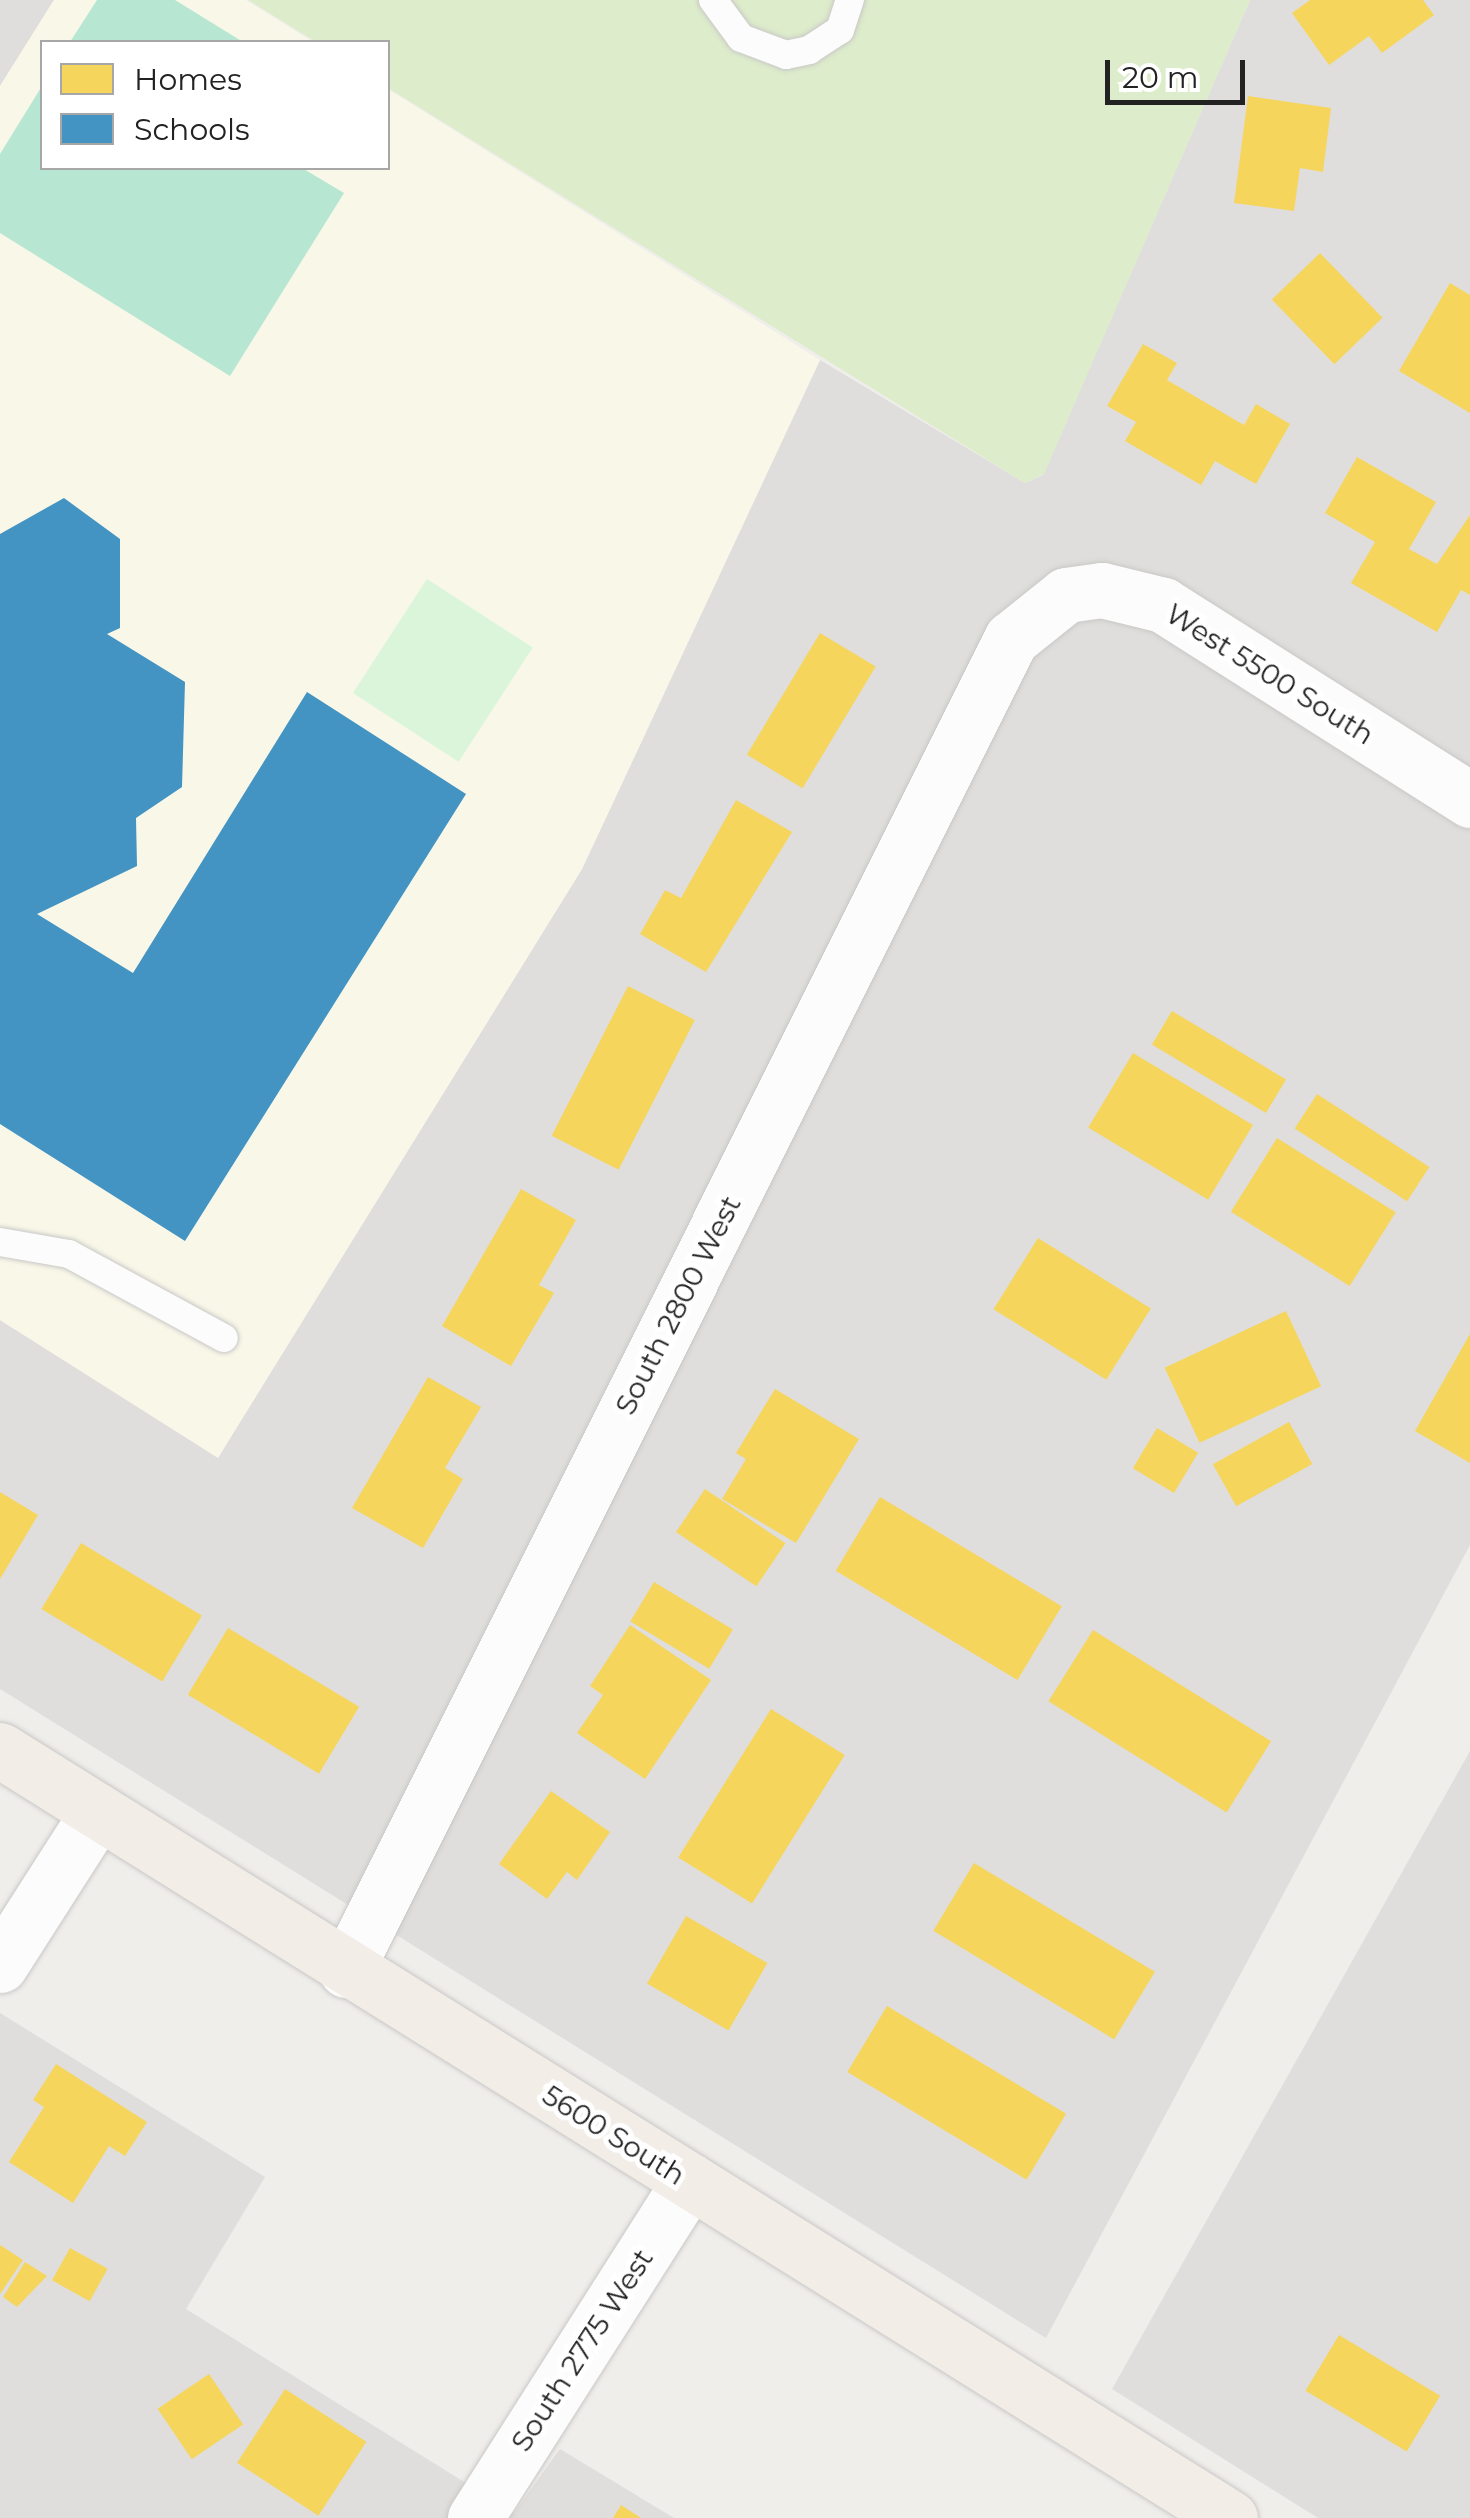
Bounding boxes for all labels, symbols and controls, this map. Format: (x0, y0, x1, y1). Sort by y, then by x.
legend (40, 40, 390, 170)
scale bar (1110, 40, 1250, 102)
text: 20 m (1122, 59, 1199, 96)
text: Homes (134, 61, 242, 98)
text: Schools (134, 111, 250, 148)
street label: West 5500 South (1160, 597, 1380, 751)
street label: South 2800 West (608, 1190, 748, 1420)
street label: 5600 South (537, 2078, 691, 2192)
street label: South 2775 West (504, 2243, 660, 2457)

